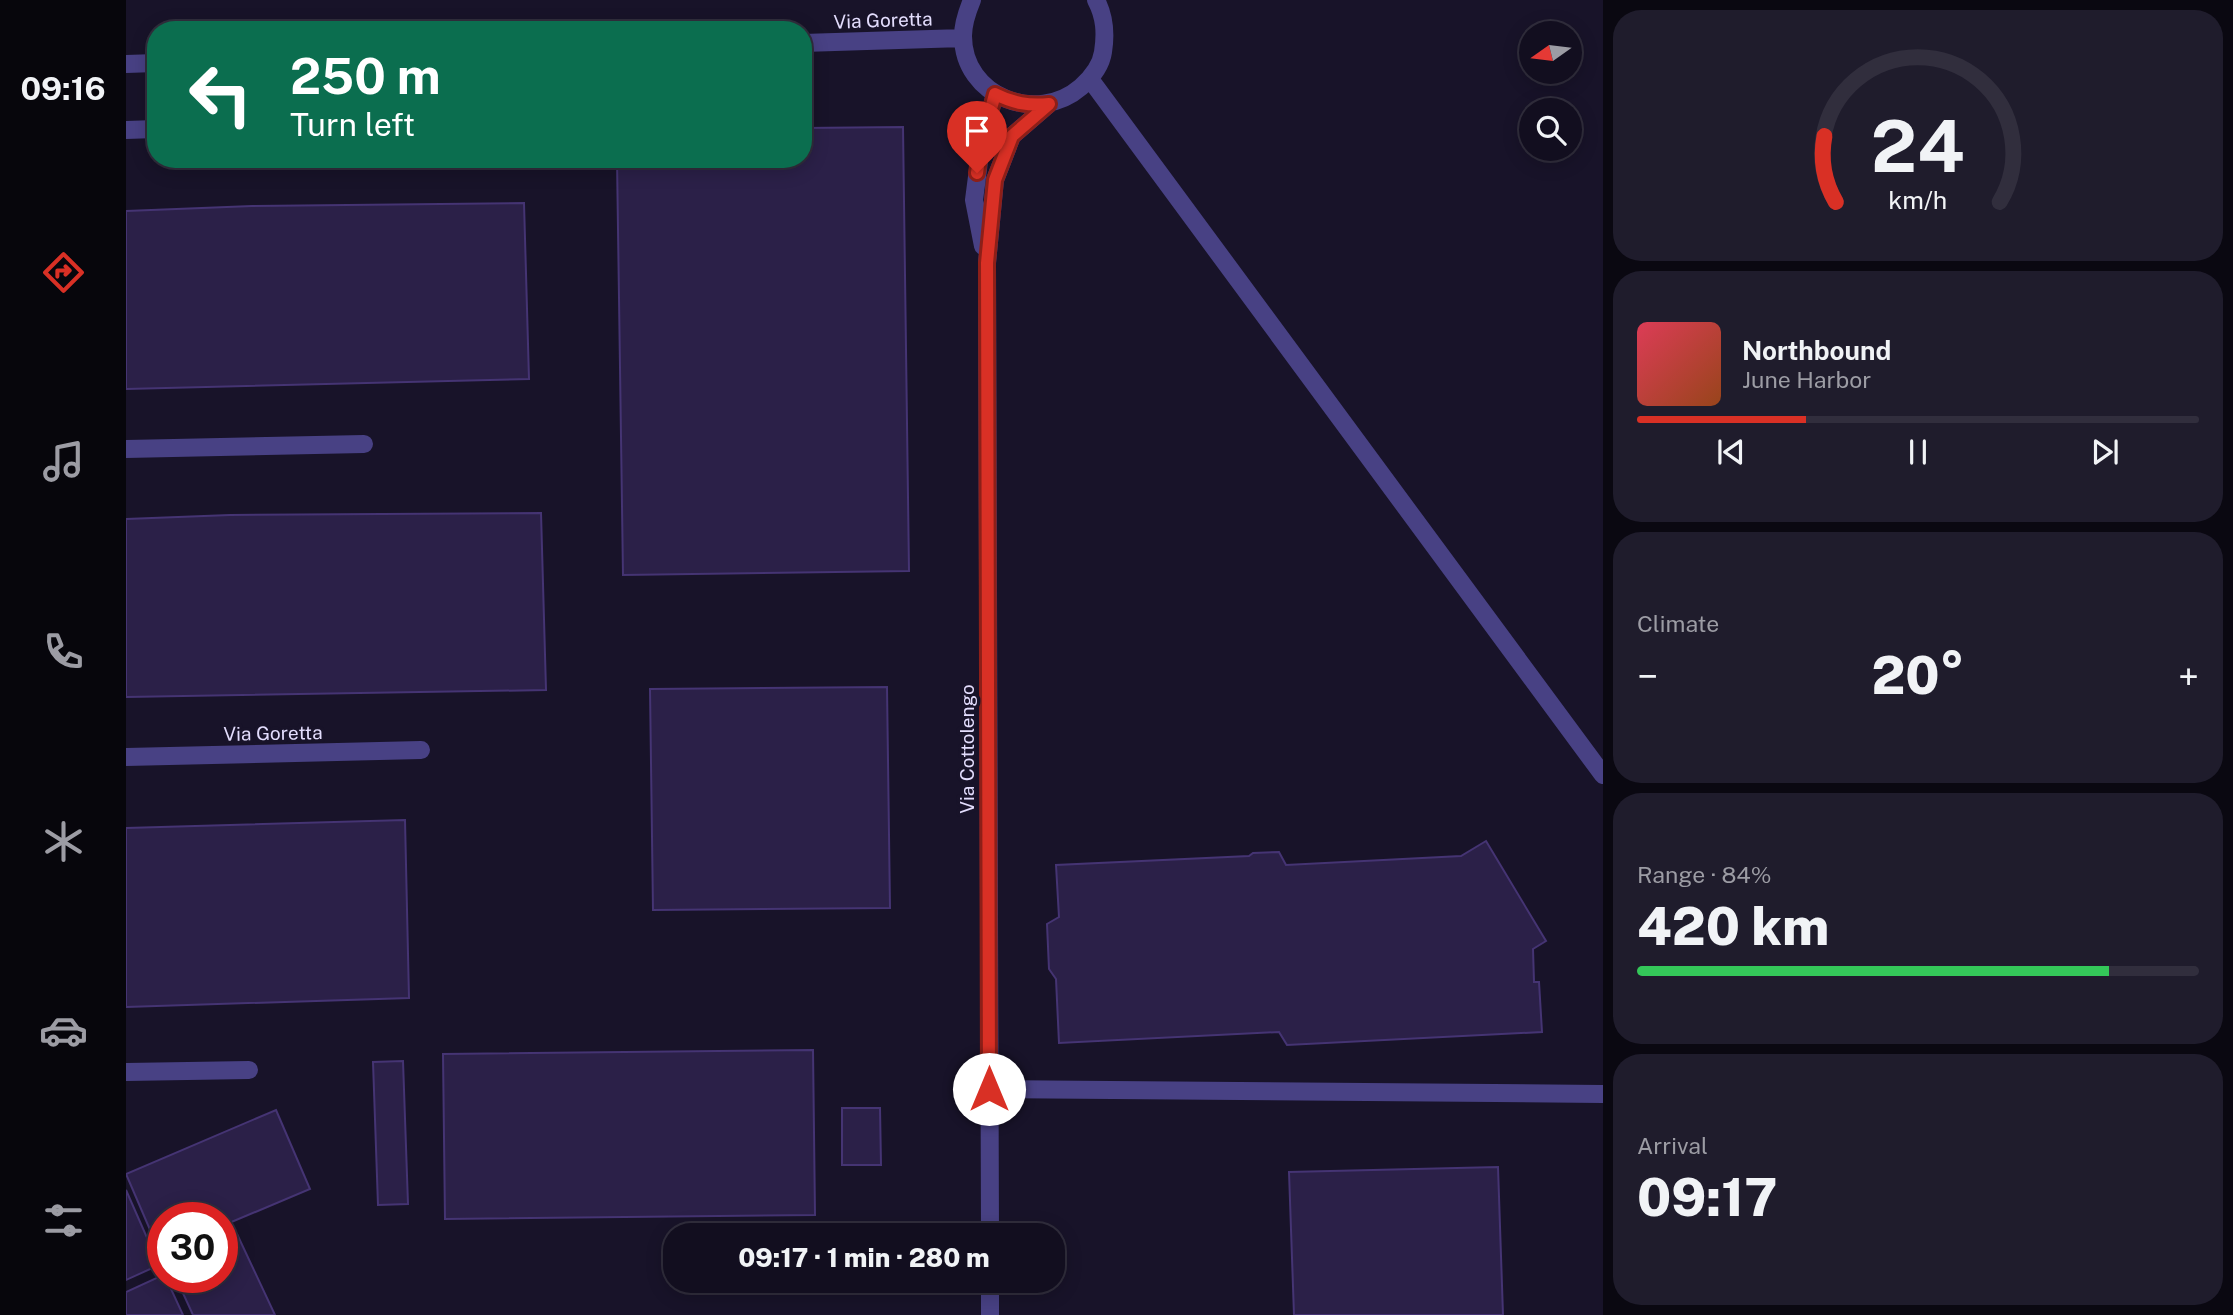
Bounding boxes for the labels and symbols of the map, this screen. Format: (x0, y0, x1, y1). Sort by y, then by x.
street label: Via Goretta (833, 7, 933, 33)
north arrow (1519, 21, 1582, 84)
pin (947, 101, 1007, 173)
street label: Via Cottolengo (956, 684, 978, 814)
street label: Via Goretta (223, 721, 323, 745)
position arrow (952, 1052, 1026, 1126)
speed limit sign: 30 (147, 1202, 238, 1293)

